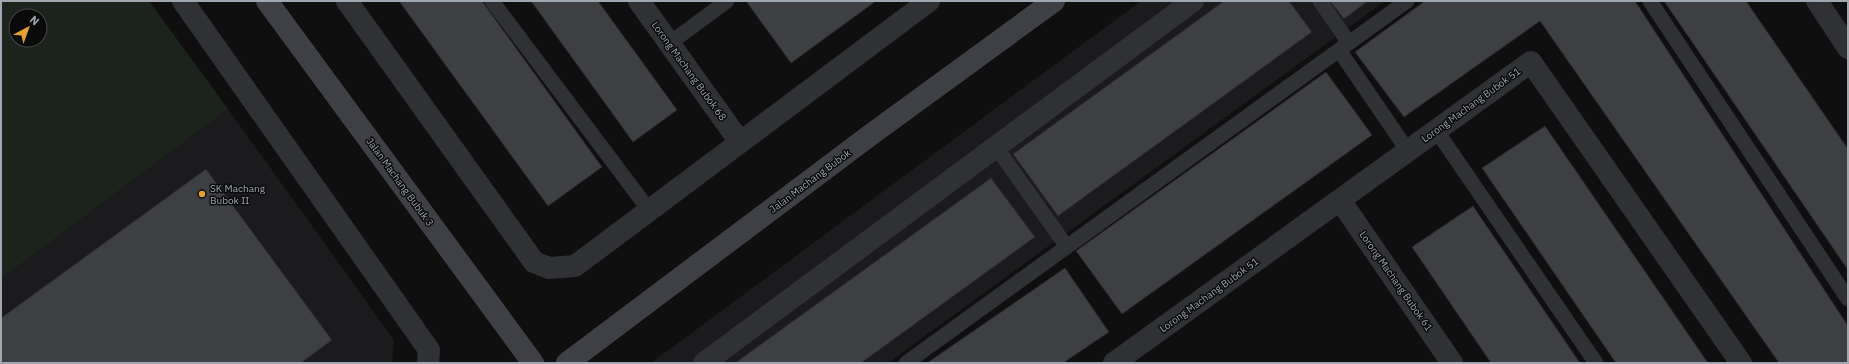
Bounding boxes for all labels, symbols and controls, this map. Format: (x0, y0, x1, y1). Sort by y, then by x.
north arrow (8, 8, 48, 48)
text: N (27, 13, 42, 28)
street label: Lorong Machang Bubok 68 (649, 19, 729, 123)
street label: Lorong Machang Bubok 51 (1419, 65, 1523, 145)
street label: Jalan Machang Bubuk 3 (363, 135, 437, 229)
street label: Jalan Machang Bubok (767, 146, 854, 216)
place label: SK Machang Bubok II (210, 182, 266, 207)
marker: SK Machang Bubok II (197, 189, 207, 199)
street label: Lorong Machang Bubok 61 (1357, 228, 1435, 334)
street label: Lorong Machang Bubok 51 (1157, 255, 1261, 335)

